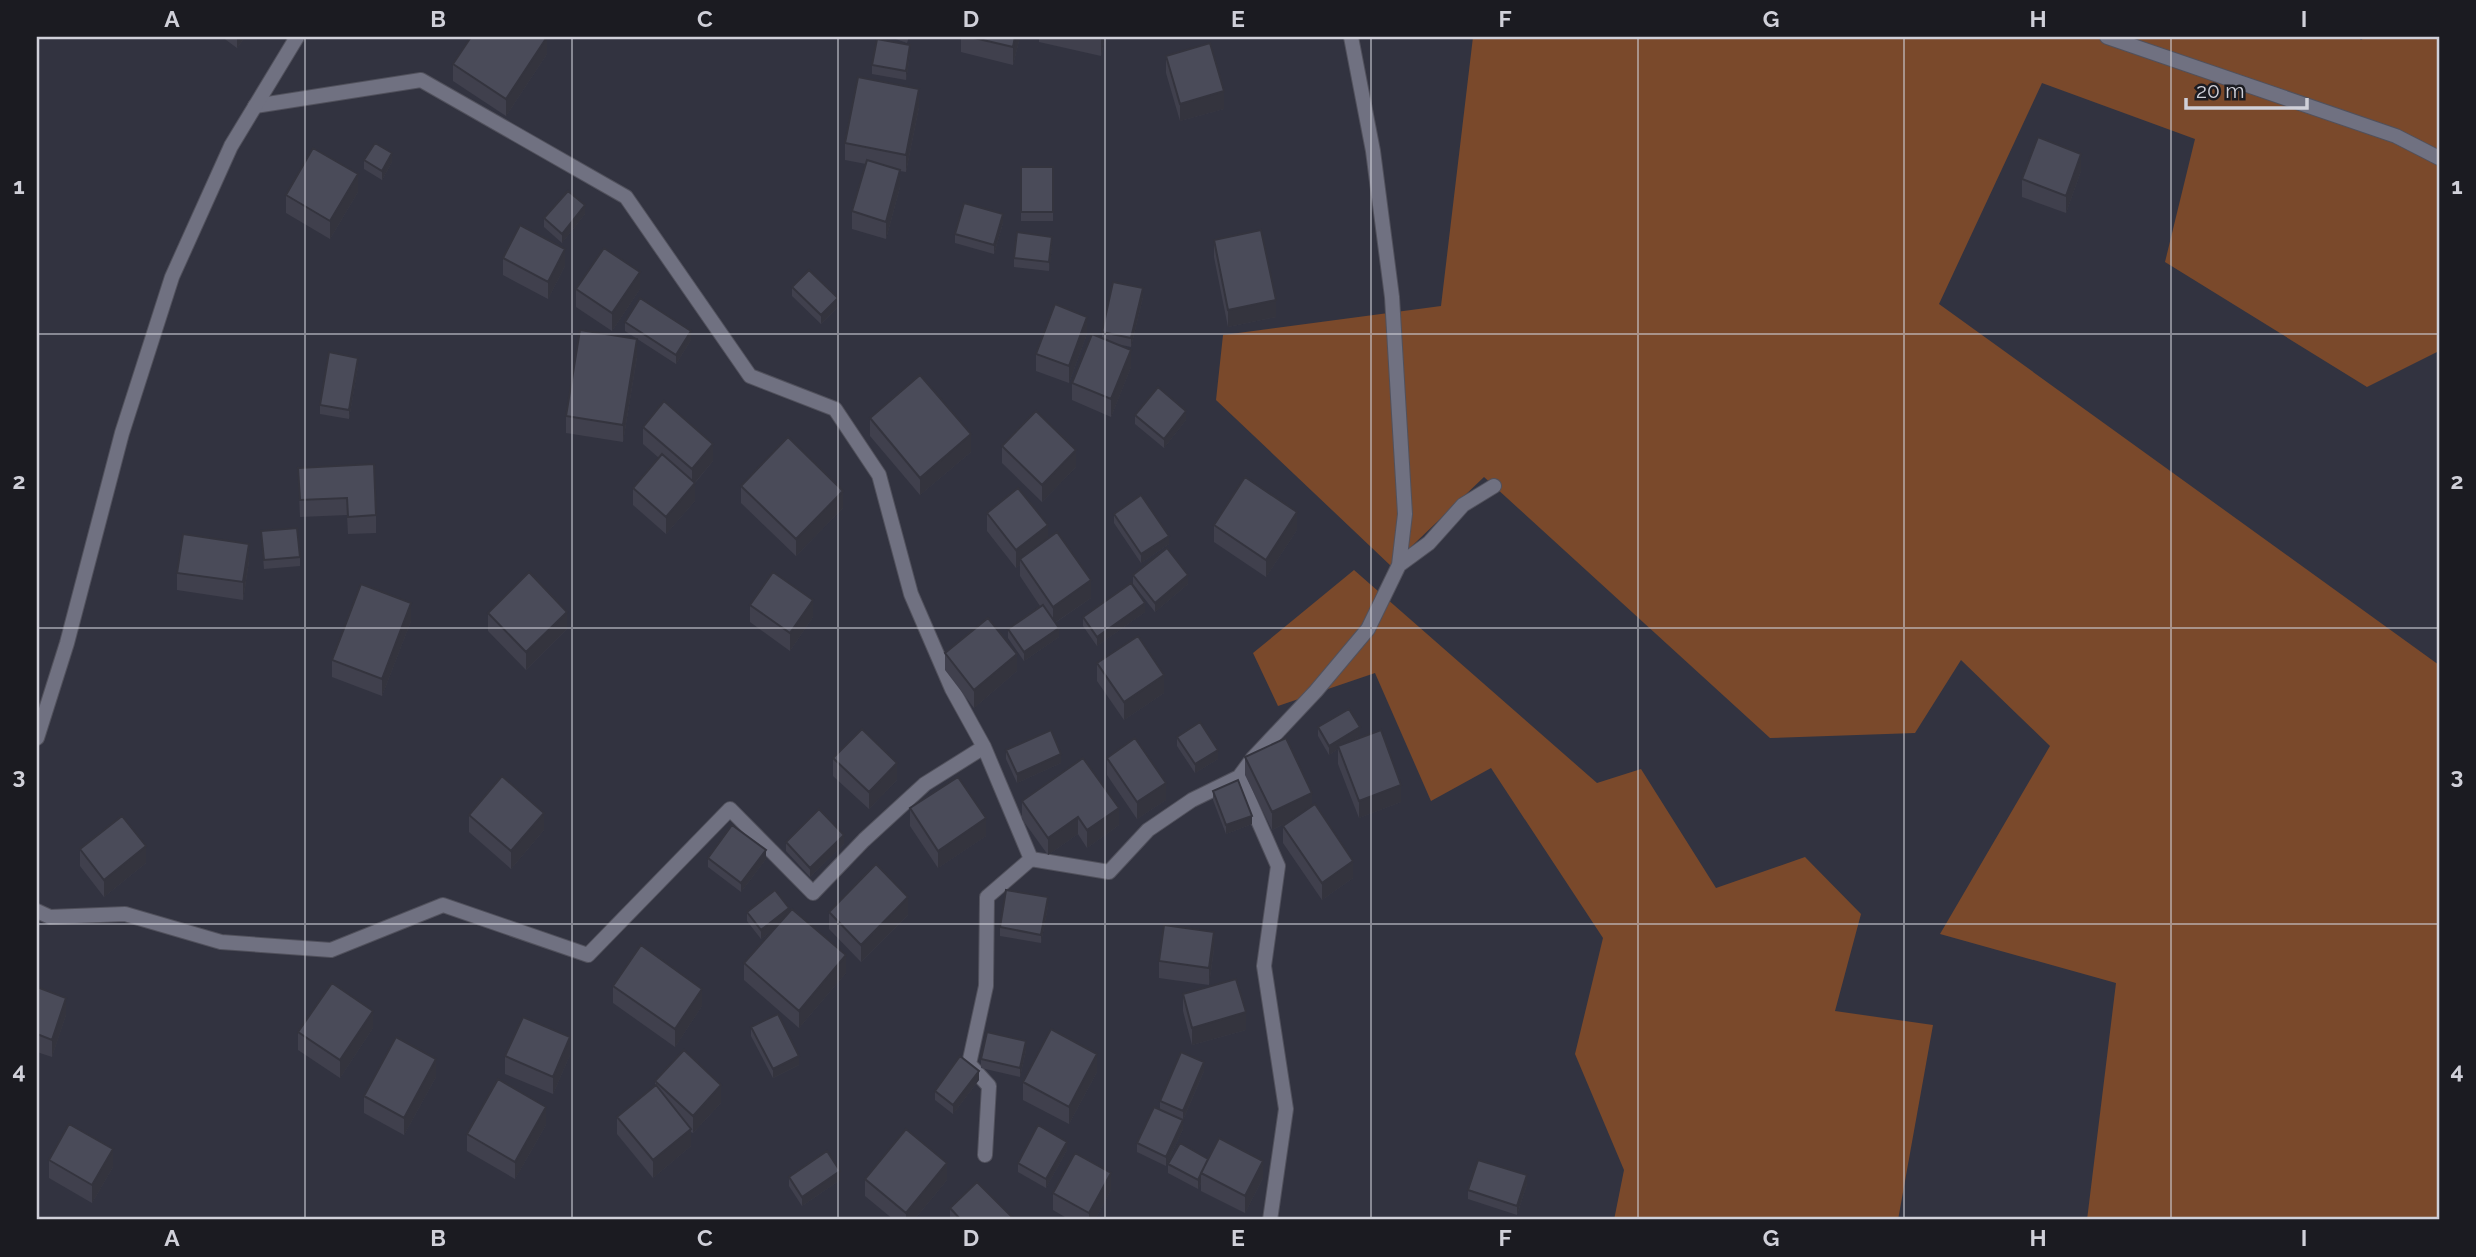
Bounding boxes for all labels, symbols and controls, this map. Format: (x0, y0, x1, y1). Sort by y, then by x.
text: A (164, 5, 180, 32)
text: B (430, 5, 446, 32)
text: C (697, 5, 713, 32)
text: D (963, 5, 979, 32)
text: E (1231, 5, 1245, 32)
text: F (1498, 5, 1512, 32)
text: G (1763, 5, 1779, 32)
text: H (2029, 5, 2047, 32)
text: I (2301, 5, 2307, 32)
scale bar (2186, 66, 2306, 110)
text: 20 m (2196, 78, 2244, 103)
text: 1 (13, 172, 25, 199)
text: 1 (2451, 172, 2463, 199)
text: 2 (13, 467, 25, 494)
text: 2 (2451, 467, 2463, 494)
text: 3 (13, 762, 25, 789)
text: 3 (2451, 762, 2463, 789)
text: 4 (12, 1057, 26, 1084)
text: 4 (2450, 1057, 2464, 1084)
text: A (164, 1224, 180, 1251)
text: B (430, 1224, 446, 1251)
text: C (697, 1224, 713, 1251)
text: D (963, 1224, 979, 1251)
text: E (1231, 1224, 1245, 1251)
text: F (1498, 1224, 1512, 1251)
text: G (1763, 1224, 1779, 1251)
text: H (2029, 1224, 2047, 1251)
text: I (2301, 1224, 2307, 1251)

